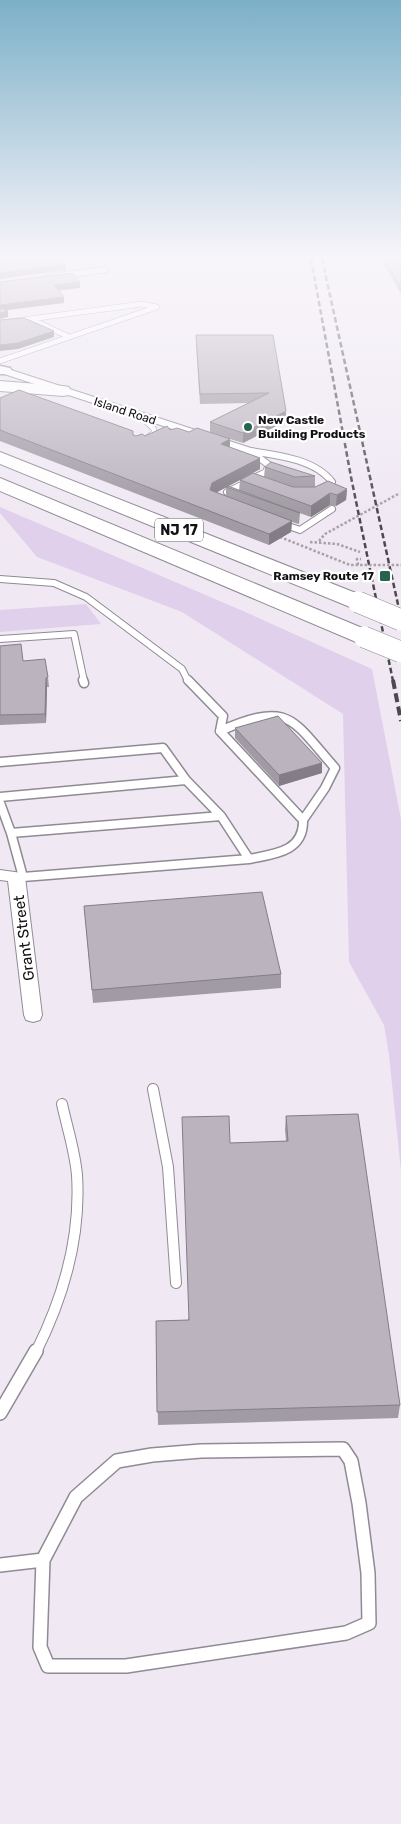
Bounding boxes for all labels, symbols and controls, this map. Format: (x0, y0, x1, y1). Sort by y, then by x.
street label: Island Road (92, 394, 158, 428)
place label: New Castle Building Products (258, 413, 366, 441)
marker: New Castle Building Products (242, 421, 254, 433)
road number: NJ 17 (155, 518, 203, 542)
place label: Ramsey Route 17 (273, 569, 374, 583)
marker: Ramsey Route 17 (378, 569, 392, 583)
street label: Grant Street (10, 894, 38, 982)

